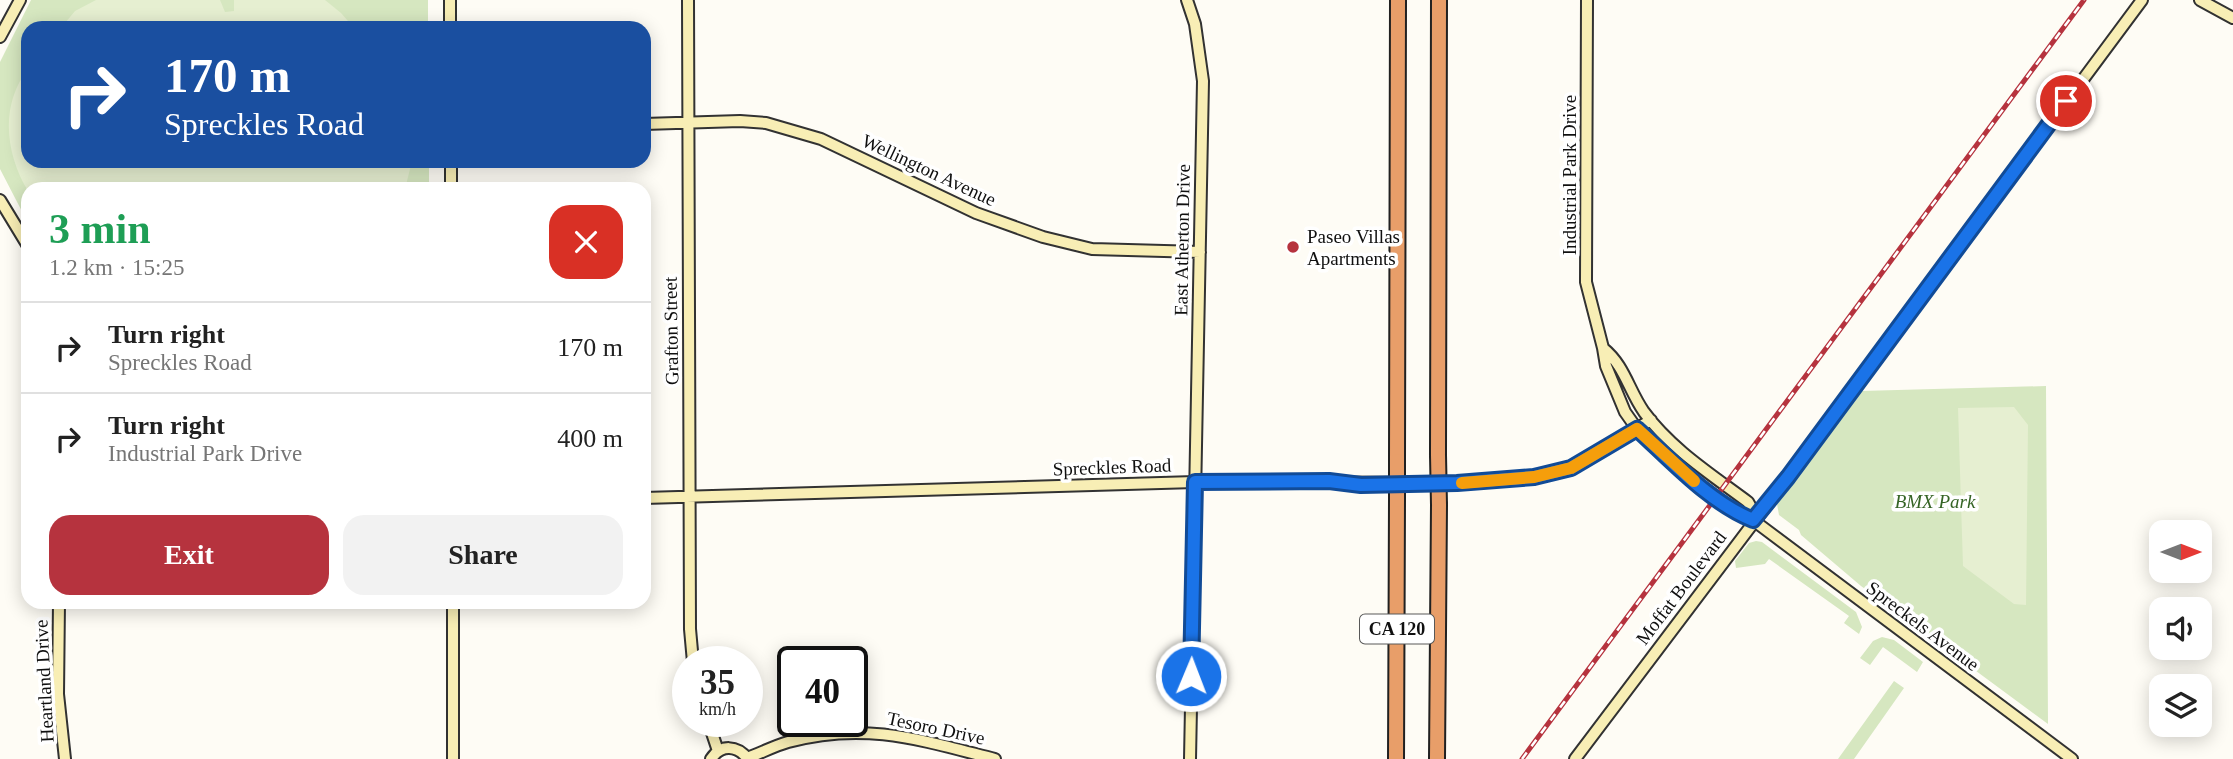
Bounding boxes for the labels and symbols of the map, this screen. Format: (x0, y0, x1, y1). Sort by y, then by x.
pin (2036, 71, 2096, 131)
street label: Industrial Park Drive (1559, 95, 1580, 255)
street label: Wellington Avenue (859, 130, 999, 210)
street label: East Atherton Drive (1170, 164, 1194, 316)
place label: Paseo Villas Apartments (1307, 226, 1400, 269)
marker: Paseo Villas Apartments (1285, 239, 1301, 255)
street label: Grafton Street (660, 276, 682, 385)
street label: Spreckles Road (1052, 454, 1172, 480)
park label: BMX Park (1895, 491, 1976, 512)
north arrow (2149, 520, 2212, 583)
street label: Moffat Boulevard (1632, 527, 1731, 649)
street label: Spreckels Avenue (1863, 577, 1983, 675)
road number: CA 120 (1360, 614, 1434, 644)
street label: Heartland Drive (30, 619, 58, 743)
position arrow (1154, 639, 1228, 713)
speed limit sign: 40 (777, 646, 868, 737)
street label: Tesoro Drive (885, 707, 987, 749)

